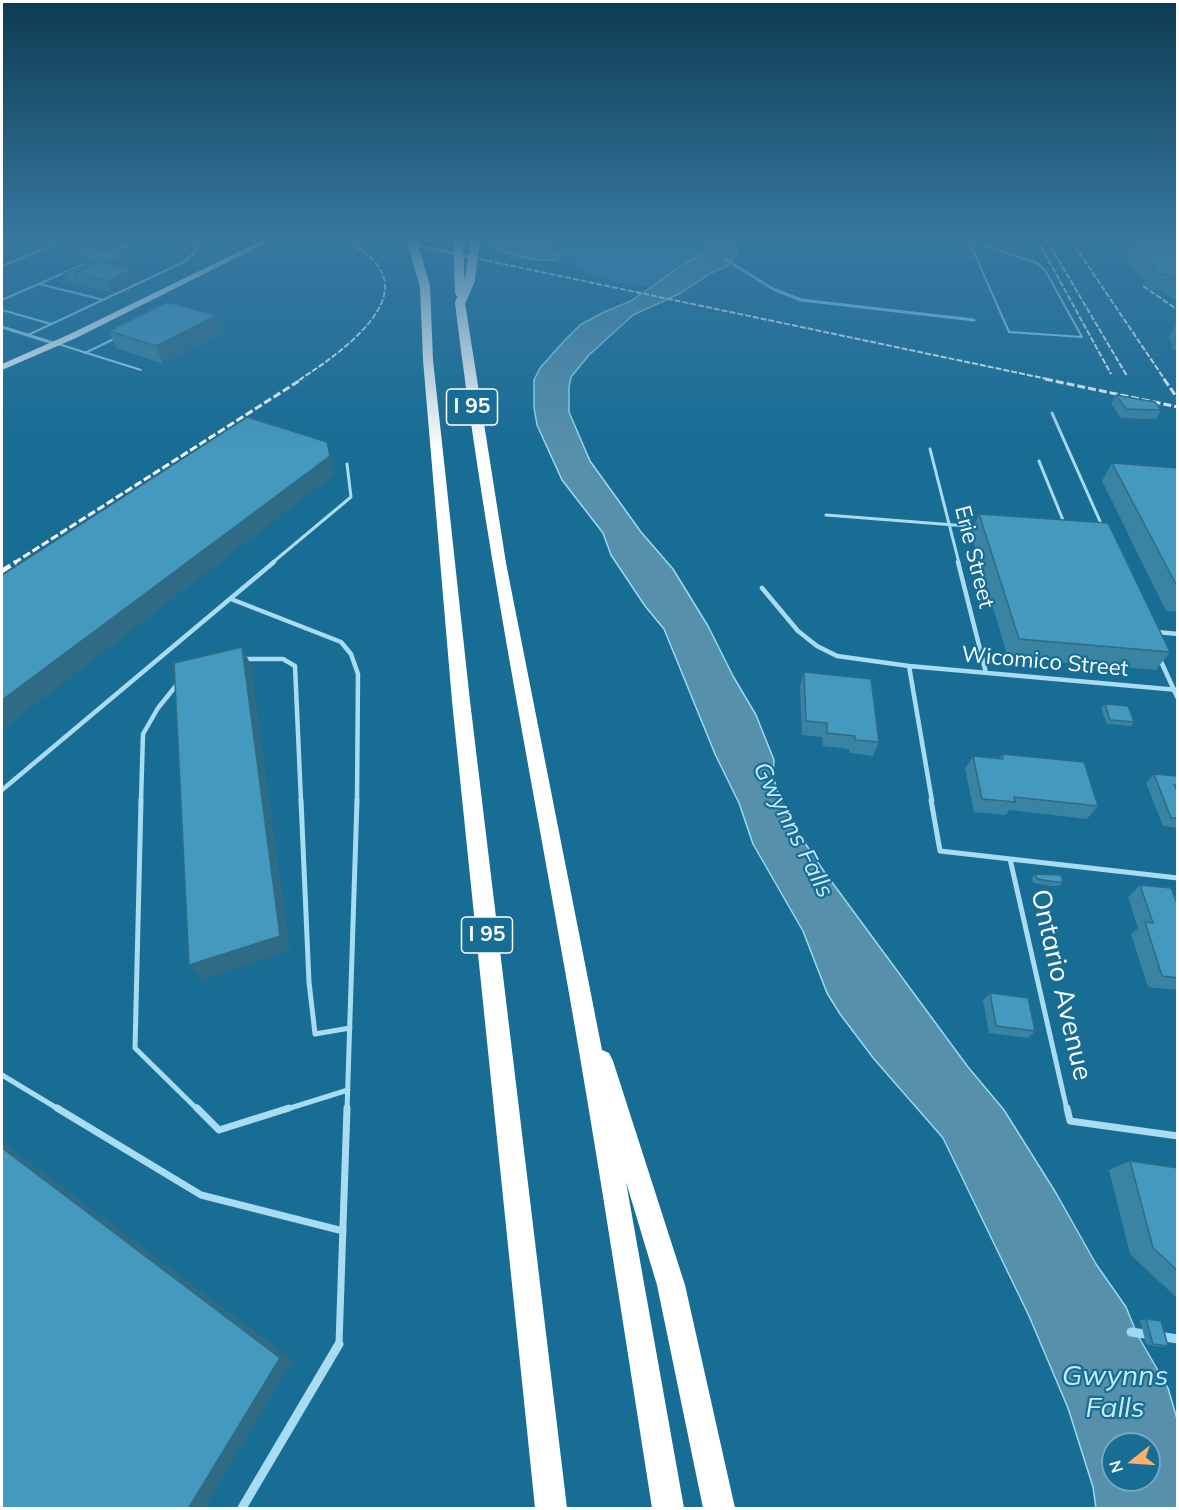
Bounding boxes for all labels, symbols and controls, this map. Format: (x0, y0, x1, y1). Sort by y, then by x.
road number: I 95 (446, 389, 498, 425)
street label: Erie Street (949, 503, 999, 611)
street label: Wicomico Street (961, 642, 1129, 682)
water label: Gwynns Falls (746, 757, 840, 903)
street label: Ontario Avenue (1023, 886, 1099, 1084)
road number: I 95 (462, 917, 512, 953)
water label: Gwynns Falls (1062, 1360, 1168, 1426)
north arrow (1101, 1432, 1161, 1492)
text: N (1104, 1458, 1127, 1475)

